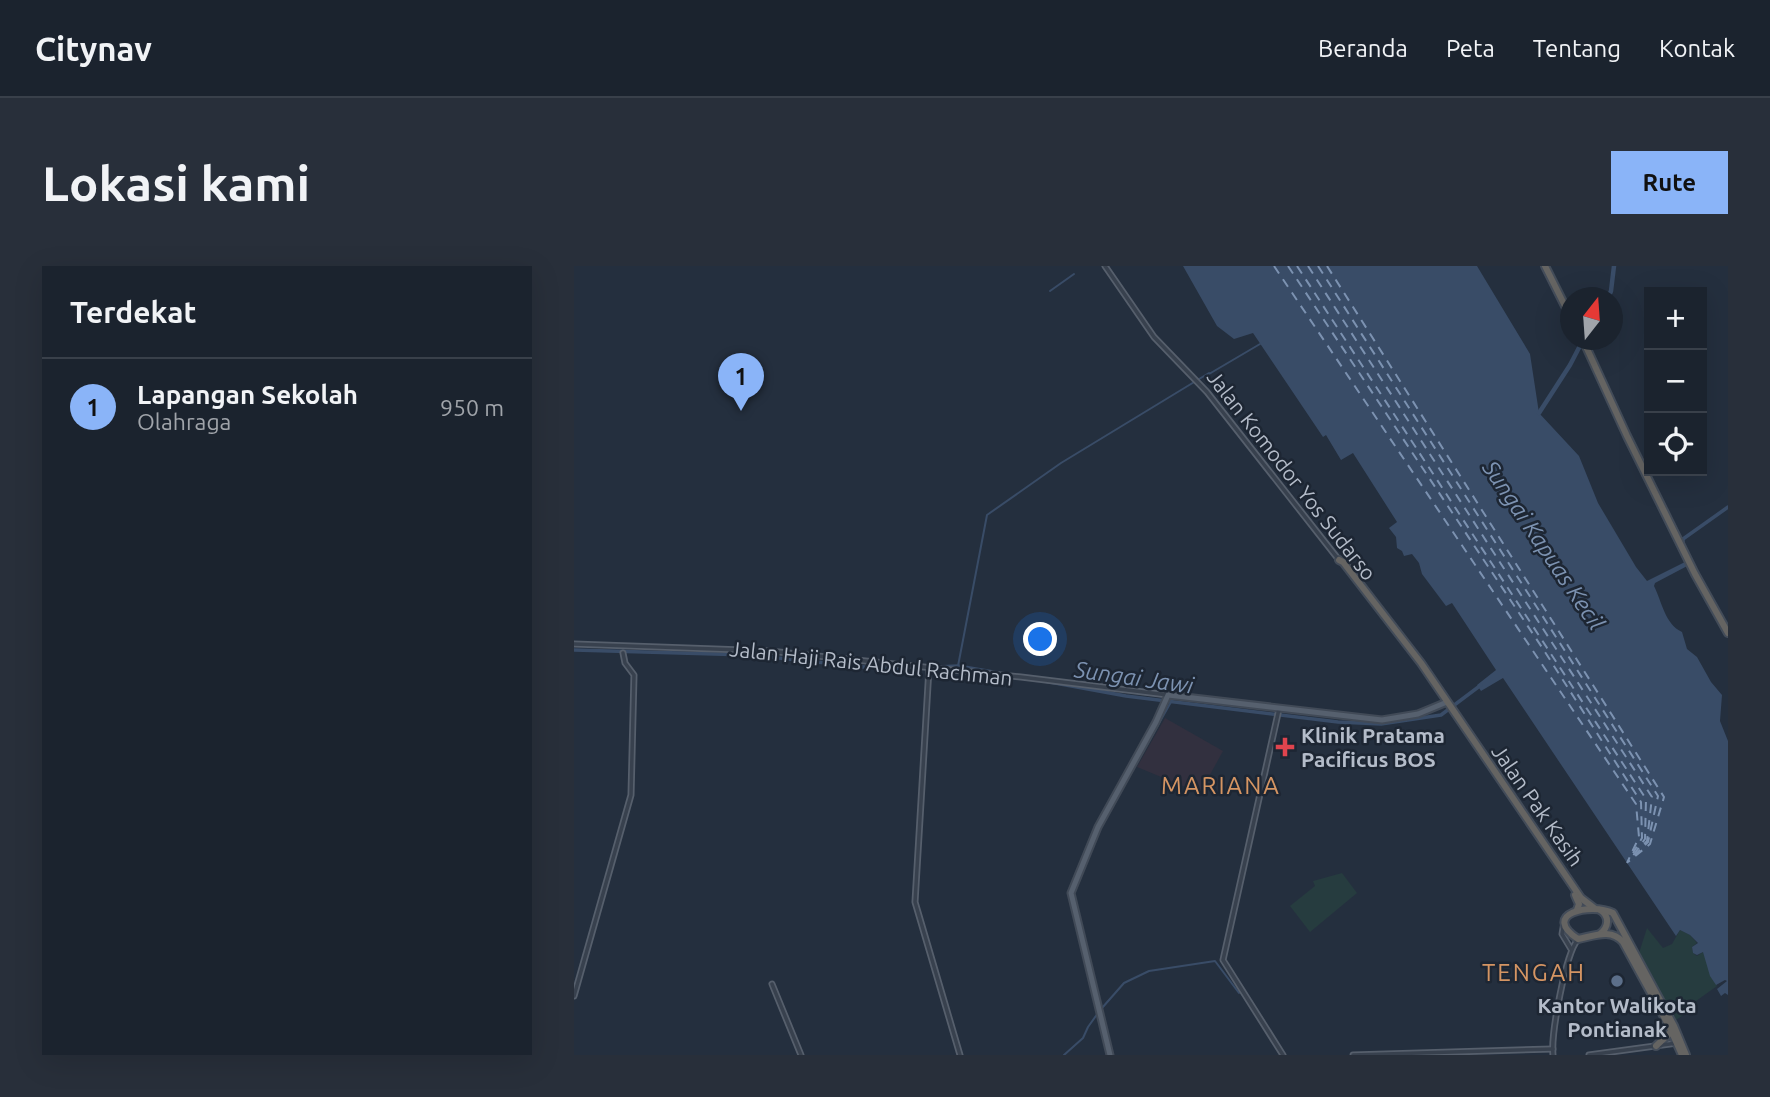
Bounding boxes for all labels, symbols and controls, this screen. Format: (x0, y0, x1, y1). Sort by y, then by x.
text: Citynav (35, 30, 152, 67)
text: Beranda (1318, 35, 1408, 62)
text: Peta (1446, 35, 1495, 62)
text: Tentang (1533, 35, 1621, 62)
text: Kontak (1659, 35, 1735, 62)
button: Rute (1611, 151, 1728, 214)
text: Lokasi kami (42, 155, 310, 210)
north arrow (1560, 287, 1623, 350)
map controls (1644, 287, 1707, 476)
button: + (1644, 287, 1707, 350)
text: Terdekat (70, 295, 196, 329)
button: − (1644, 350, 1707, 413)
pin: 1 (718, 353, 764, 411)
street label: Jalan Komodor Yos Sudarso (1203, 365, 1381, 585)
text: Lapangan Sekolah (137, 380, 358, 409)
text: 1 (87, 395, 99, 420)
text: 950 m (440, 395, 504, 420)
text: Olahraga (137, 409, 231, 434)
button: locate (1644, 413, 1707, 476)
water label: Sungai Kapuas Kecil (1478, 455, 1610, 635)
your location (1023, 622, 1057, 656)
street label: Jalan Haji Rais Abdul Rachman (728, 636, 1014, 690)
water label: Sungai Jawi (1072, 656, 1196, 698)
place label: Klinik Pratama Pacificus BOS (1301, 723, 1445, 771)
marker: Klinik Pratama Pacificus BOS (1275, 737, 1295, 757)
street label: Jalan Pak Kasih (1487, 740, 1589, 870)
district label: MARIANA (1161, 772, 1281, 799)
district label: TENGAH (1482, 959, 1586, 986)
marker: Kantor Walikota Pontianak (1609, 973, 1625, 989)
place label: Kantor Walikota Pontianak (1537, 993, 1697, 1041)

